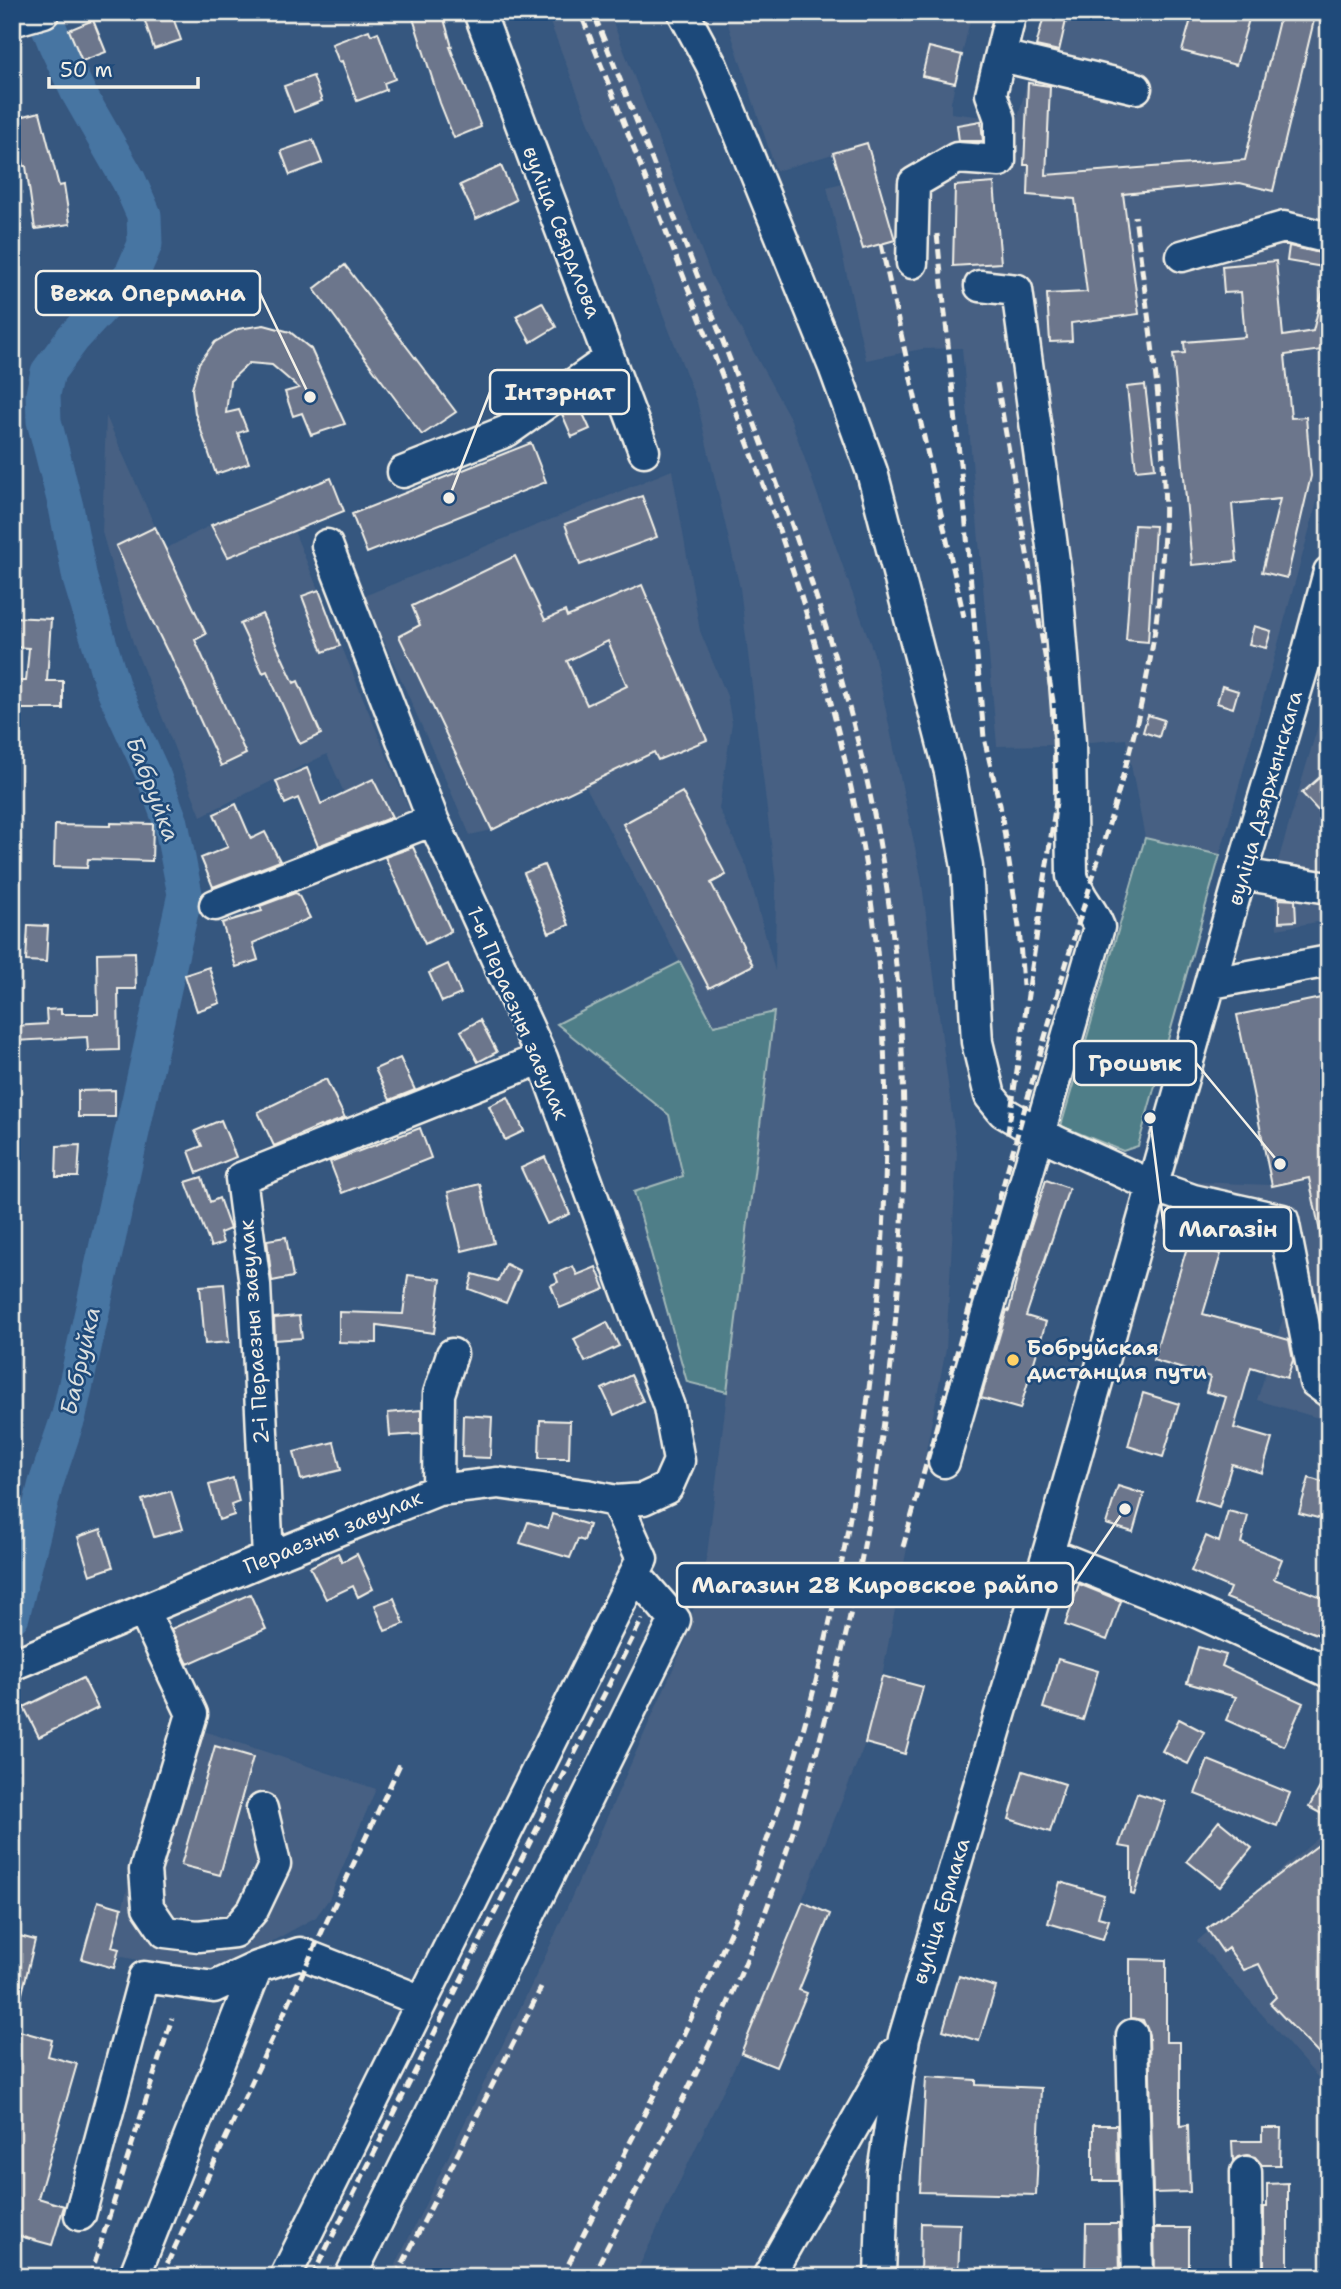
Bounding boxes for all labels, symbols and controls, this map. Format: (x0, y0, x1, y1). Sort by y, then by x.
scale bar (49, 46, 198, 90)
text: 50 m (60, 56, 113, 84)
street label: вуліца Свярдлова (516, 142, 608, 322)
callout: Вежа Опермана (36, 271, 260, 315)
text: Вежа Опермана (50, 278, 246, 308)
callout: Інтэрнат (490, 370, 629, 414)
text: Інтэрнат (505, 377, 616, 407)
street label: вуліца Дзяржынскага (1221, 687, 1309, 909)
water label: Бабруйка (119, 732, 187, 846)
street label: 1-ы Пераезны завулак (460, 902, 576, 1124)
callout: Грошык (1074, 1041, 1196, 1085)
text: Грошык (1088, 1048, 1182, 1078)
callout: Магазін (1164, 1207, 1291, 1251)
text: Магазін (1178, 1214, 1278, 1244)
street label: 2-і Пераезны завулак (232, 1219, 276, 1445)
water label: Бабруйка (53, 1304, 107, 1418)
place label: Бобруйская дистанция пути (1027, 1334, 1207, 1386)
marker: Бобруйская дистанция пути (1005, 1352, 1021, 1368)
street label: Пераезны завулак (240, 1483, 426, 1581)
callout: Магазин 28 Кировское райпо (677, 1563, 1073, 1607)
text: Магазин 28 Кировское райпо (691, 1570, 1059, 1600)
street label: вуліца Ермака (905, 1835, 977, 1987)

